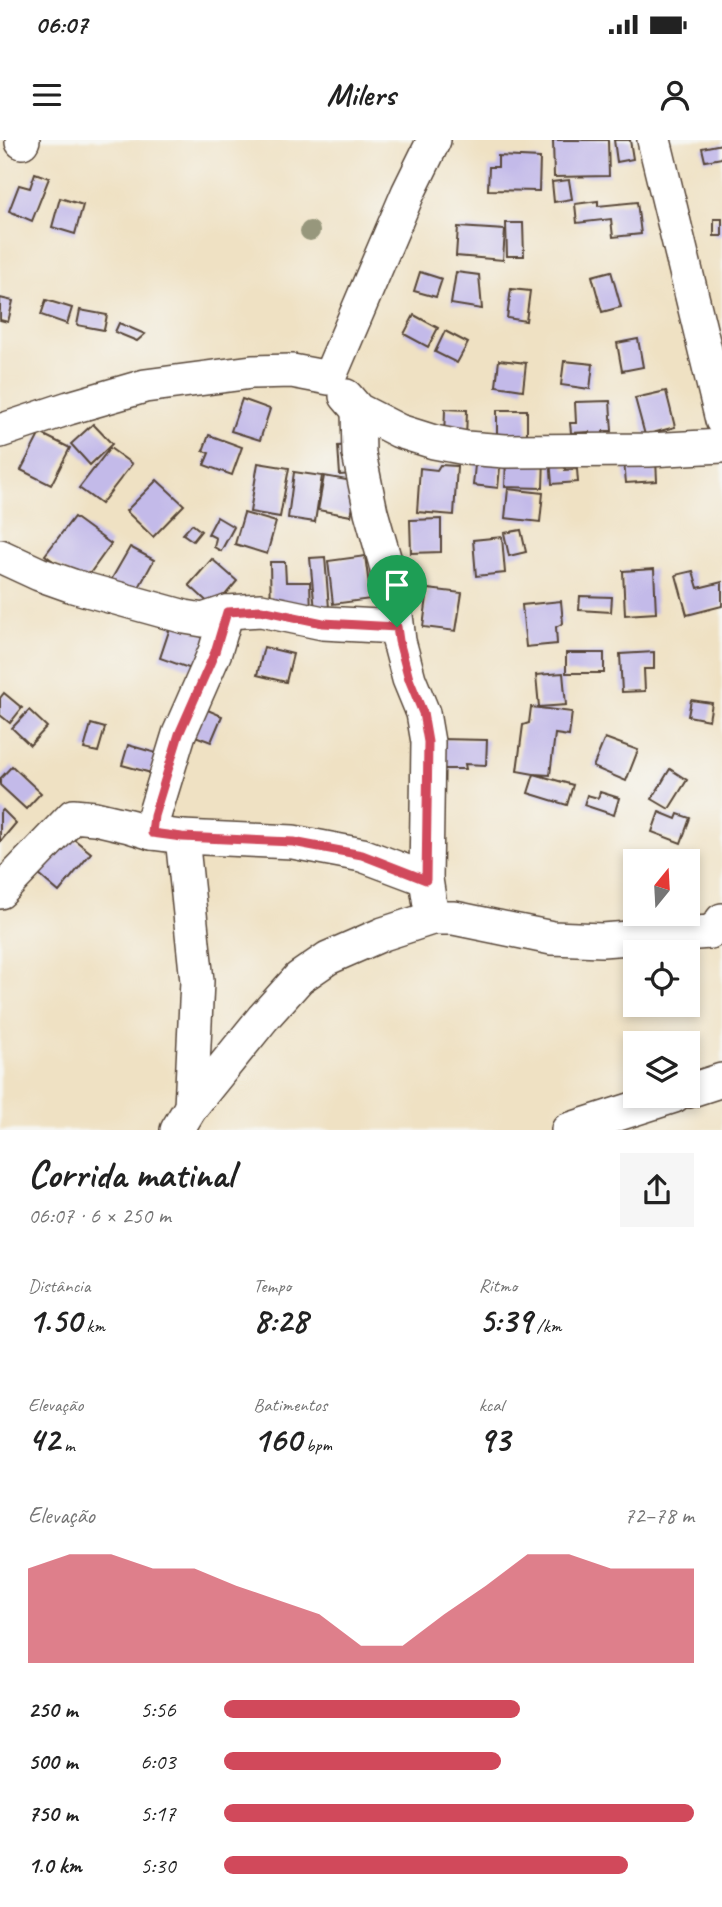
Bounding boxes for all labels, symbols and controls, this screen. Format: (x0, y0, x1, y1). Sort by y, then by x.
text: 06:07 (35, 8, 87, 41)
text: Milers (326, 74, 396, 115)
icon: menu (28, 76, 66, 114)
icon: person (656, 76, 694, 114)
pin (367, 555, 427, 627)
icon: arrive (378, 566, 416, 604)
north arrow (623, 849, 700, 926)
map controls (623, 849, 700, 1108)
button: locate (623, 940, 700, 1017)
button: layers (623, 1031, 700, 1108)
text: Corrida matinal (28, 1151, 234, 1198)
button: share (620, 1153, 694, 1227)
text: 06:07 · 6 × 250 m (28, 1201, 171, 1230)
text: Distância (28, 1274, 90, 1298)
text: Tempo (253, 1274, 291, 1298)
text: Ritmo (479, 1274, 517, 1298)
text: 1.50 (28, 1298, 82, 1343)
text: 8:28 (253, 1298, 308, 1343)
text: 5:39 (479, 1298, 532, 1343)
text: km (82, 1314, 105, 1338)
text: /km (532, 1314, 561, 1338)
text: Elevação (28, 1393, 83, 1417)
text: Batimentos (253, 1393, 327, 1417)
text: kcal (479, 1393, 504, 1417)
text: 42 (28, 1417, 60, 1462)
text: 160 (253, 1417, 301, 1462)
text: 93 (479, 1417, 510, 1462)
text: m (60, 1433, 75, 1457)
text: bpm (301, 1433, 332, 1457)
text: Elevação (28, 1501, 95, 1530)
text: 72–78 m (624, 1501, 694, 1530)
text: 250 m (28, 1695, 77, 1724)
text: 5:56 (140, 1695, 176, 1724)
text: 500 m (28, 1747, 77, 1776)
text: 6:03 (140, 1747, 176, 1776)
text: 750 m (28, 1799, 77, 1828)
text: 5:17 (140, 1799, 176, 1828)
text: 1.0 km (28, 1851, 82, 1880)
text: 5:30 (140, 1851, 176, 1880)

